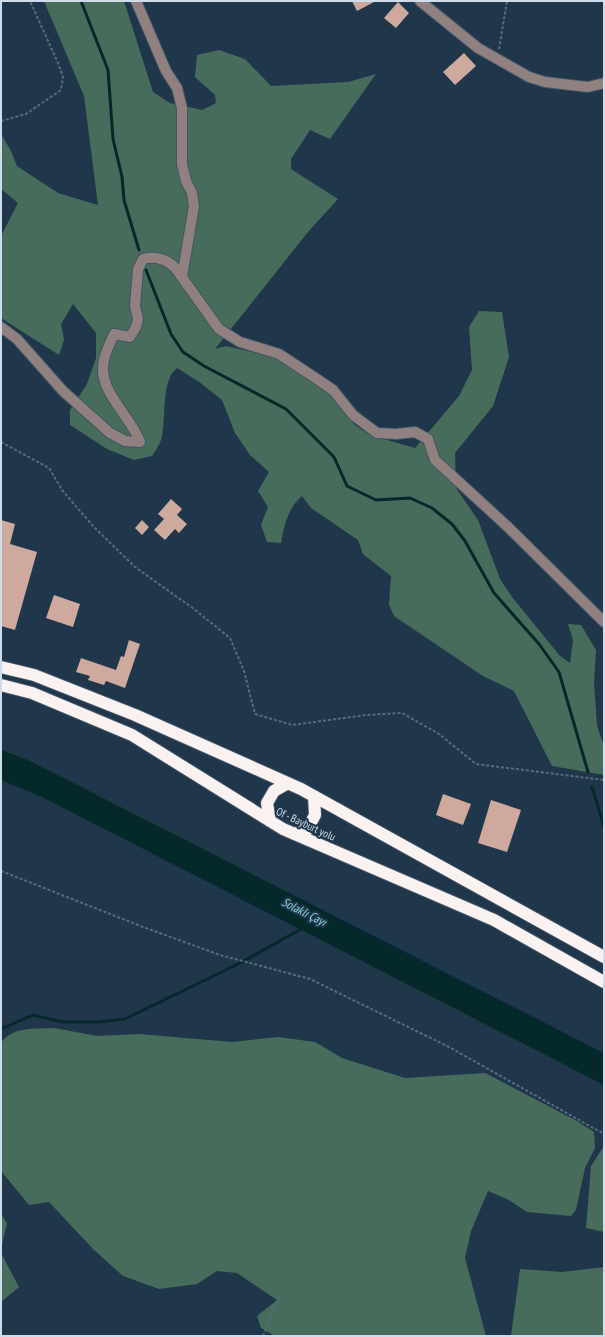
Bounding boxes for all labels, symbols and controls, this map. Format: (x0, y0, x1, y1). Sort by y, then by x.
street label: Of - Bayburt yolu (274, 804, 338, 844)
water label: Solaklı Çayı (280, 894, 330, 930)

